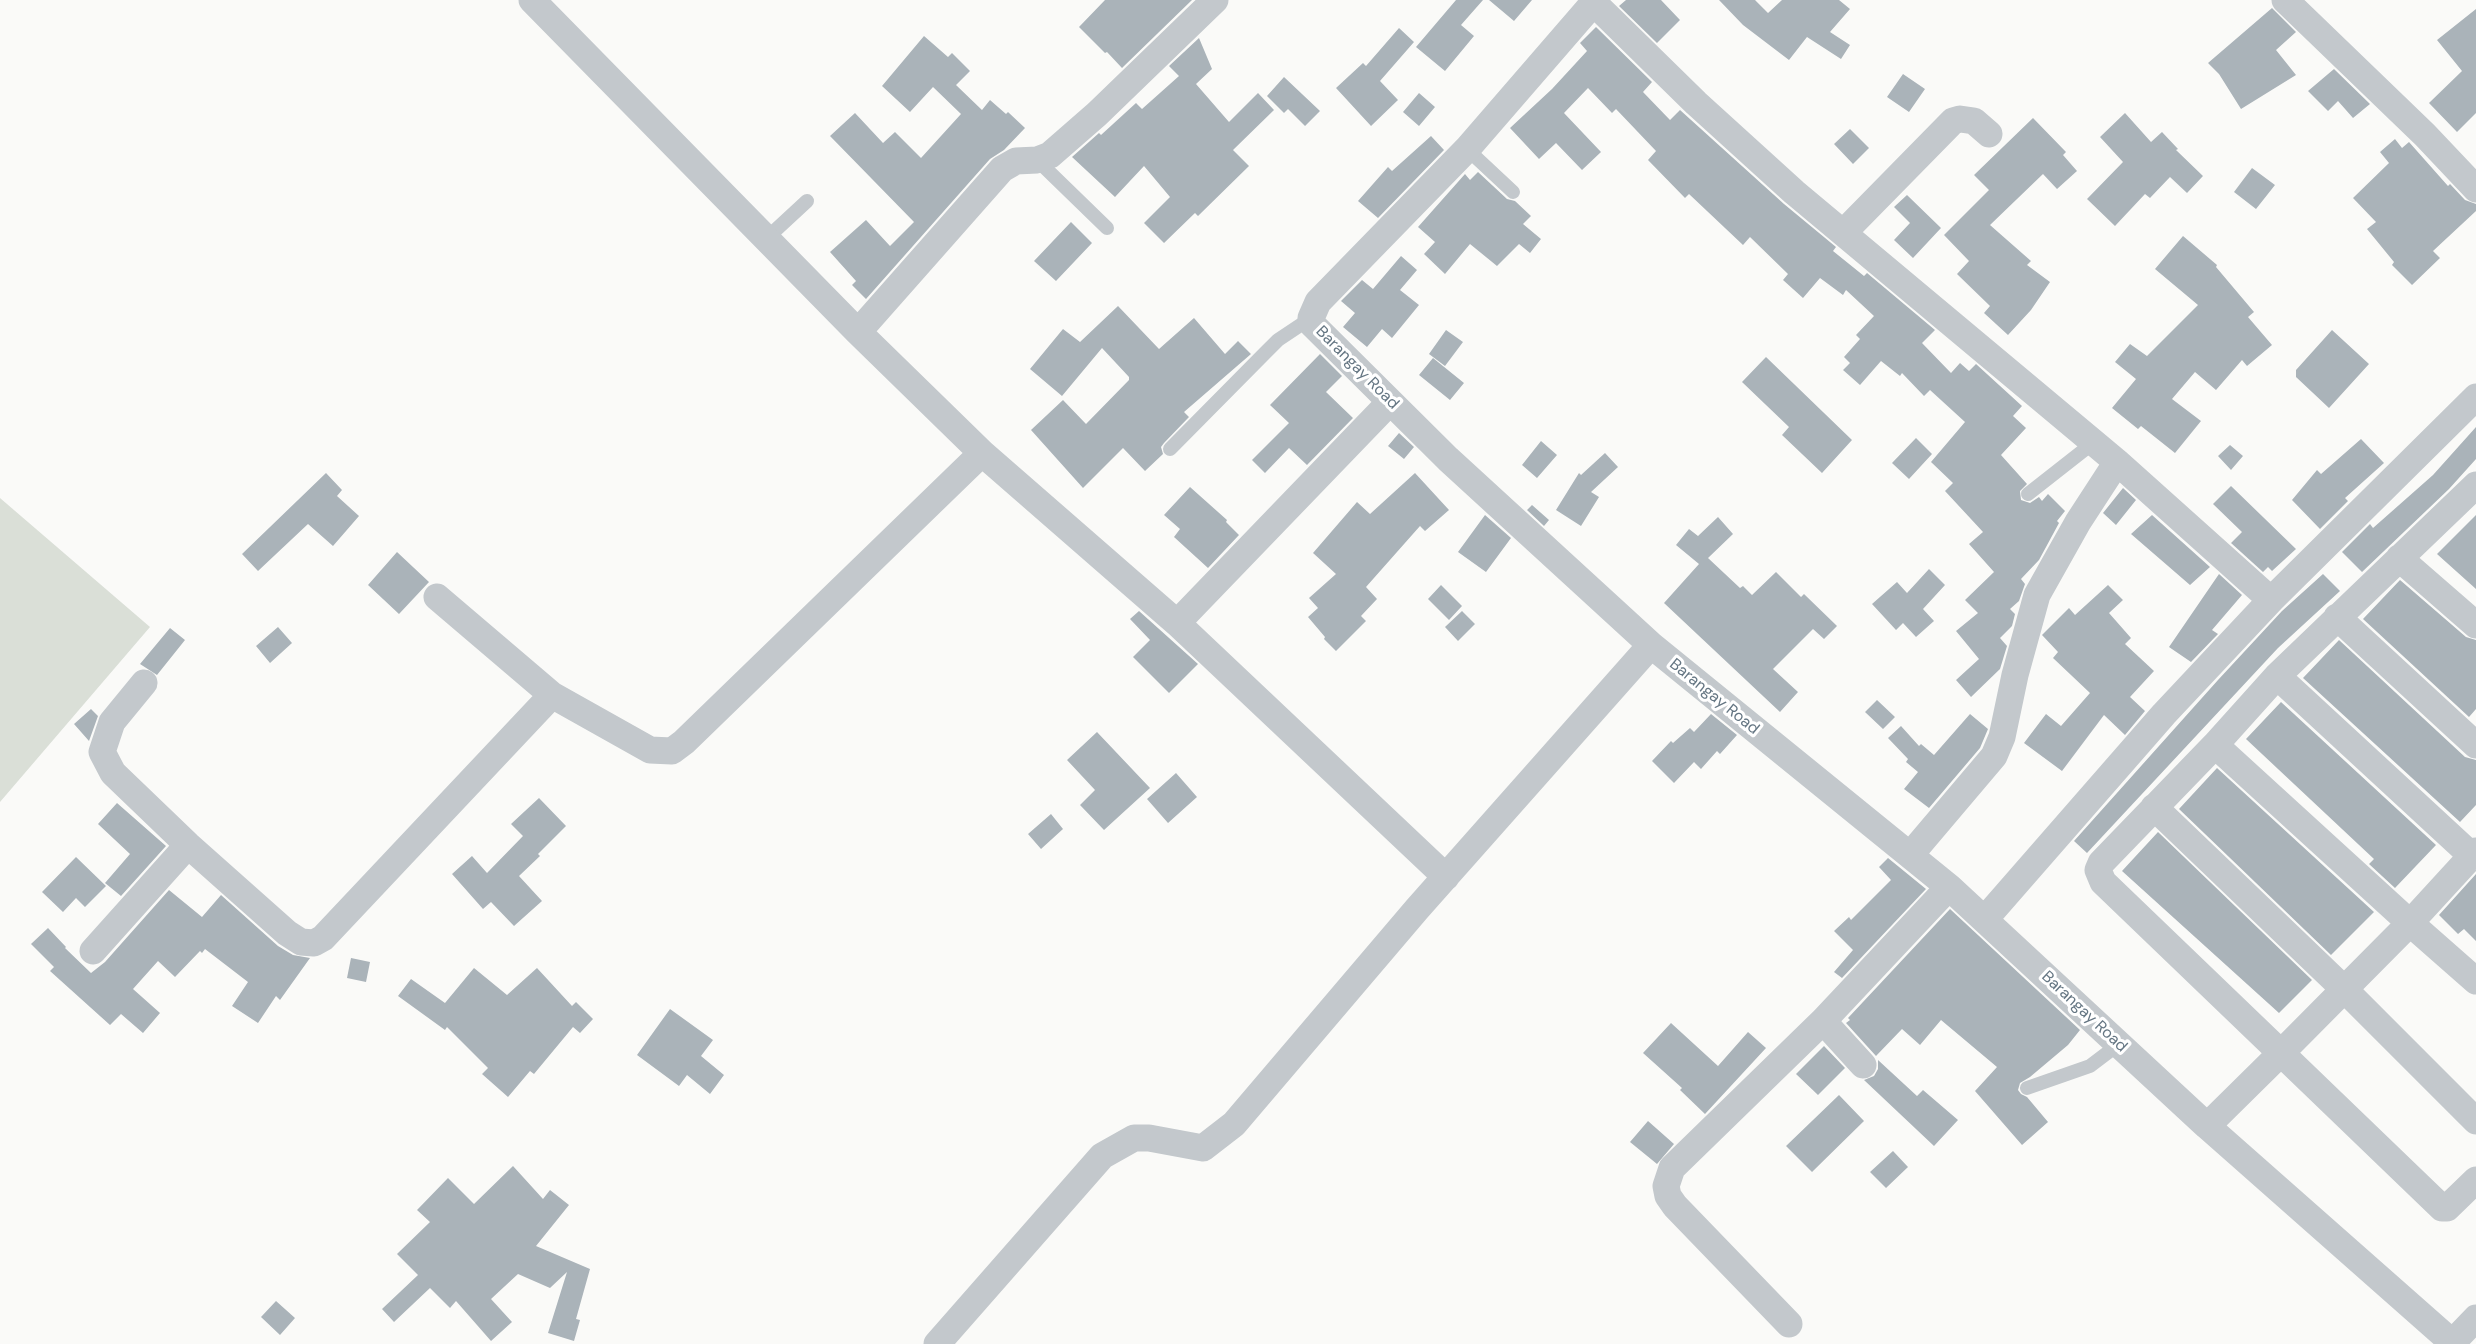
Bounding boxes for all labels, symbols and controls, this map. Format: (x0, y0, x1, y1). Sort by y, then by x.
street label: Barangay Road (1311, 322, 1403, 414)
street label: Barangay Road (1665, 655, 1763, 739)
street label: Barangay Road (2037, 967, 2131, 1057)

